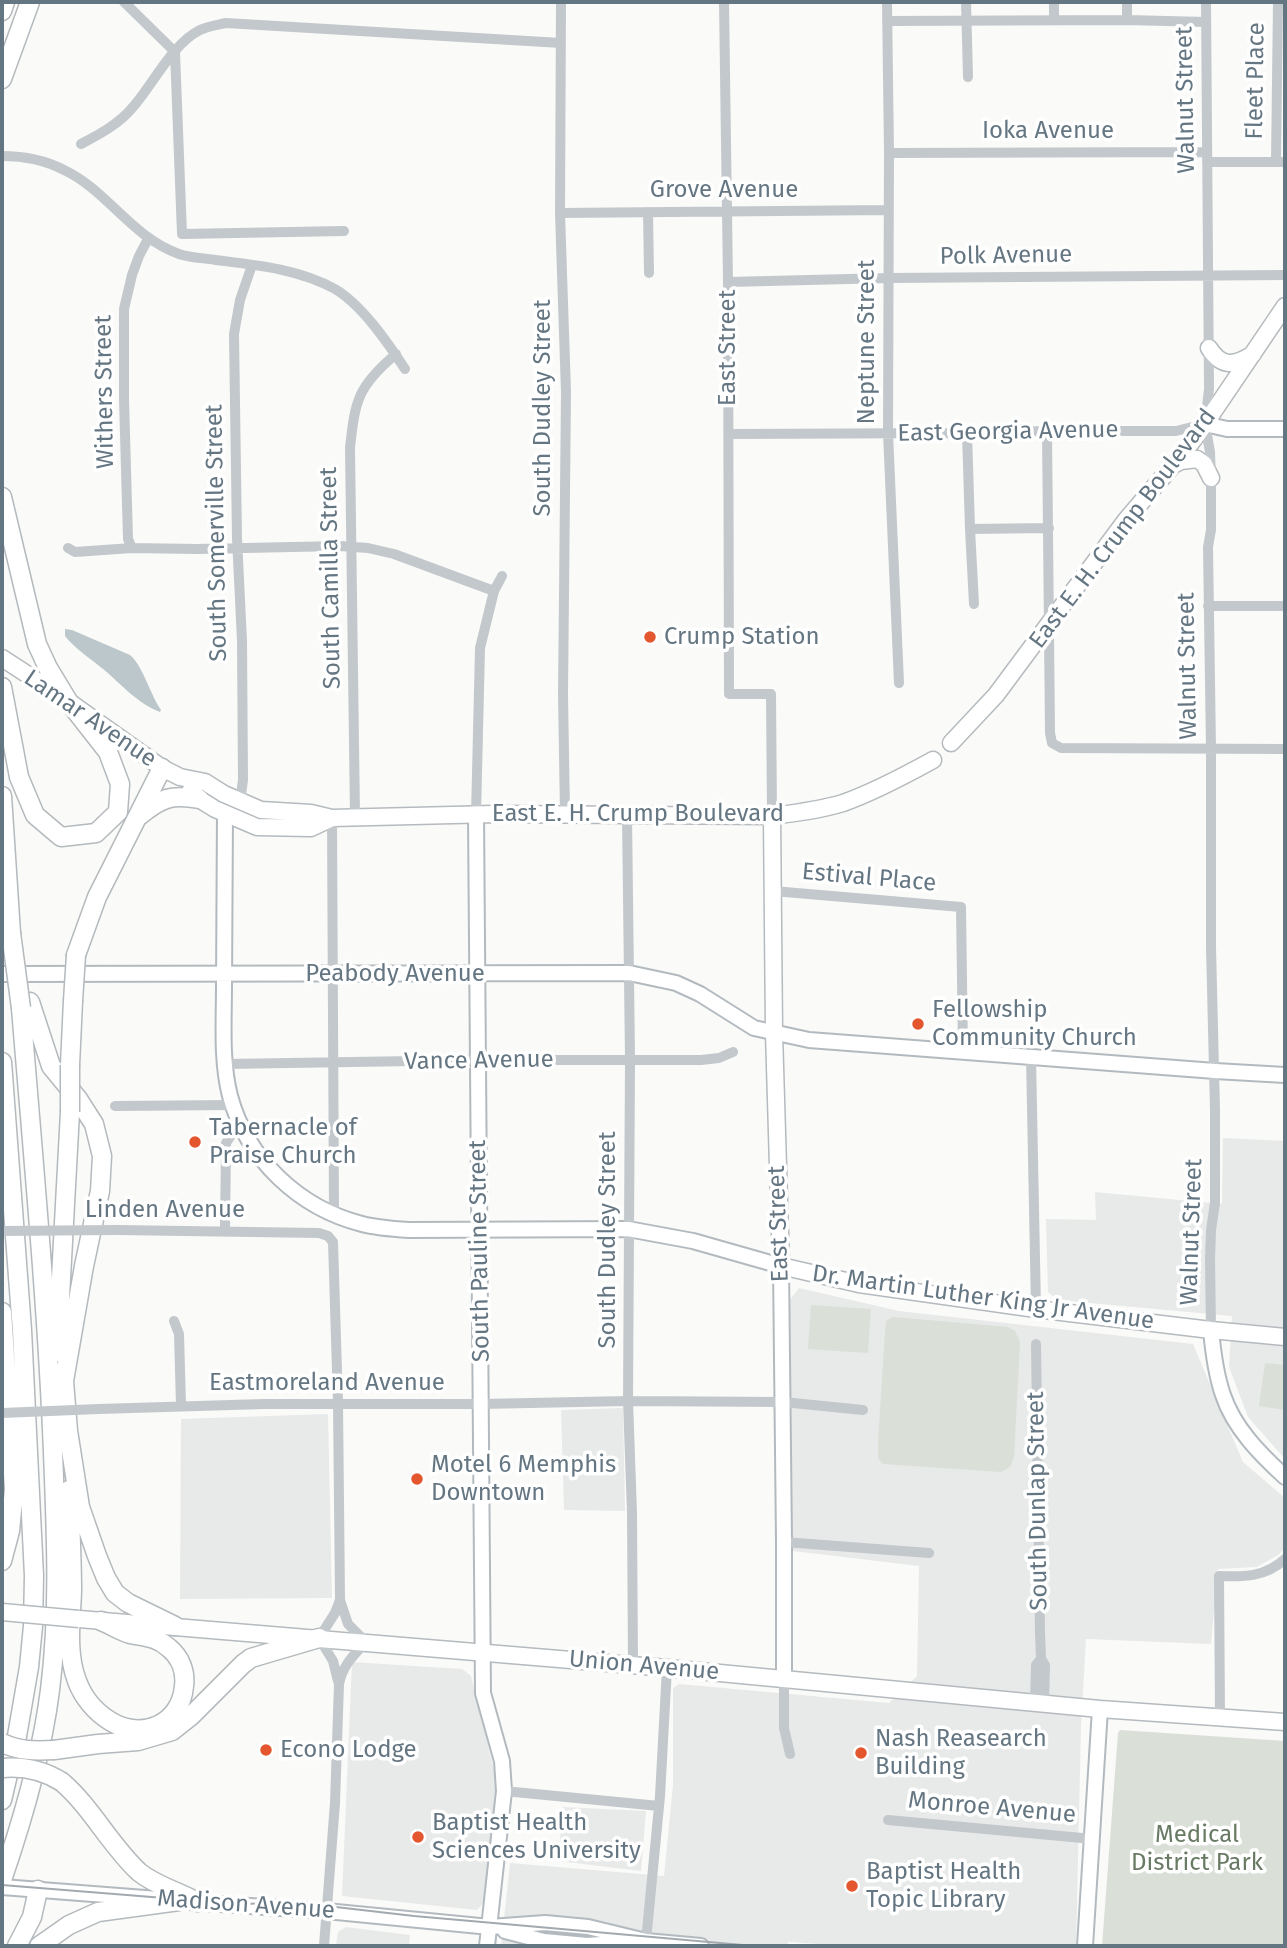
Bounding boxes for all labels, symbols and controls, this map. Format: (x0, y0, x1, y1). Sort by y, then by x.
street label: Fleet Place (1241, 22, 1271, 140)
street label: Walnut Street (1170, 26, 1202, 174)
street label: Ioka Avenue (982, 117, 1114, 145)
street label: Grove Avenue (650, 176, 798, 204)
street label: Polk Avenue (939, 240, 1073, 272)
street label: Neptune Street (853, 260, 881, 424)
street label: East Street (714, 290, 742, 406)
street label: South Dudley Street (529, 299, 557, 517)
street label: Withers Street (89, 315, 121, 469)
street label: South Somerville Street (200, 404, 234, 662)
street label: East E. H. Crump Boulevard (1024, 404, 1222, 654)
street label: East Georgia Avenue (897, 416, 1119, 448)
street label: South Camilla Street (315, 467, 347, 689)
street label: Walnut Street (1172, 592, 1204, 740)
place label: Crump Station (664, 623, 820, 651)
marker: Crump Station (642, 629, 658, 645)
street label: Lamar Avenue (18, 664, 162, 774)
street label: East E. H. Crump Boulevard (492, 800, 784, 828)
street label: Estival Place (801, 858, 937, 898)
street label: Peabody Avenue (305, 960, 485, 988)
place label: Fellowship Community Church (932, 996, 1137, 1052)
marker: Fellowship Community Church (910, 1016, 926, 1032)
street label: Vance Avenue (404, 1045, 554, 1077)
place label: Tabernacle of Praise Church (209, 1114, 357, 1170)
street label: South Dudley Street (594, 1131, 622, 1349)
marker: Tabernacle of Praise Church (187, 1134, 203, 1150)
street label: South Pauline Street (464, 1140, 496, 1362)
street label: Walnut Street (1175, 1158, 1209, 1306)
street label: East Street (763, 1165, 795, 1283)
street label: Linden Avenue (85, 1196, 245, 1224)
street label: Dr. Martin Luther King Jr Avenue (810, 1260, 1156, 1336)
street label: Eastmoreland Avenue (209, 1369, 445, 1397)
street label: South Dunlap Street (1022, 1391, 1054, 1611)
place label: Motel 6 Memphis Downtown (431, 1451, 616, 1507)
marker: Motel 6 Memphis Downtown (409, 1471, 425, 1487)
street label: Union Avenue (568, 1645, 720, 1687)
place label: Nash Reasearch Building (875, 1725, 1047, 1781)
place label: Econo Lodge (280, 1736, 417, 1764)
marker: Econo Lodge (258, 1742, 274, 1758)
marker: Nash Reasearch Building (853, 1745, 869, 1761)
street label: Monroe Avenue (907, 1786, 1077, 1830)
place label: Baptist Health Sciences University (432, 1809, 641, 1865)
park label: Medical District Park (1131, 1821, 1263, 1877)
marker: Baptist Health Sciences University (410, 1829, 426, 1845)
place label: Baptist Health Topic Library (866, 1858, 1021, 1914)
marker: Baptist Health Topic Library (844, 1878, 860, 1894)
street label: Madison Avenue (156, 1884, 336, 1926)

